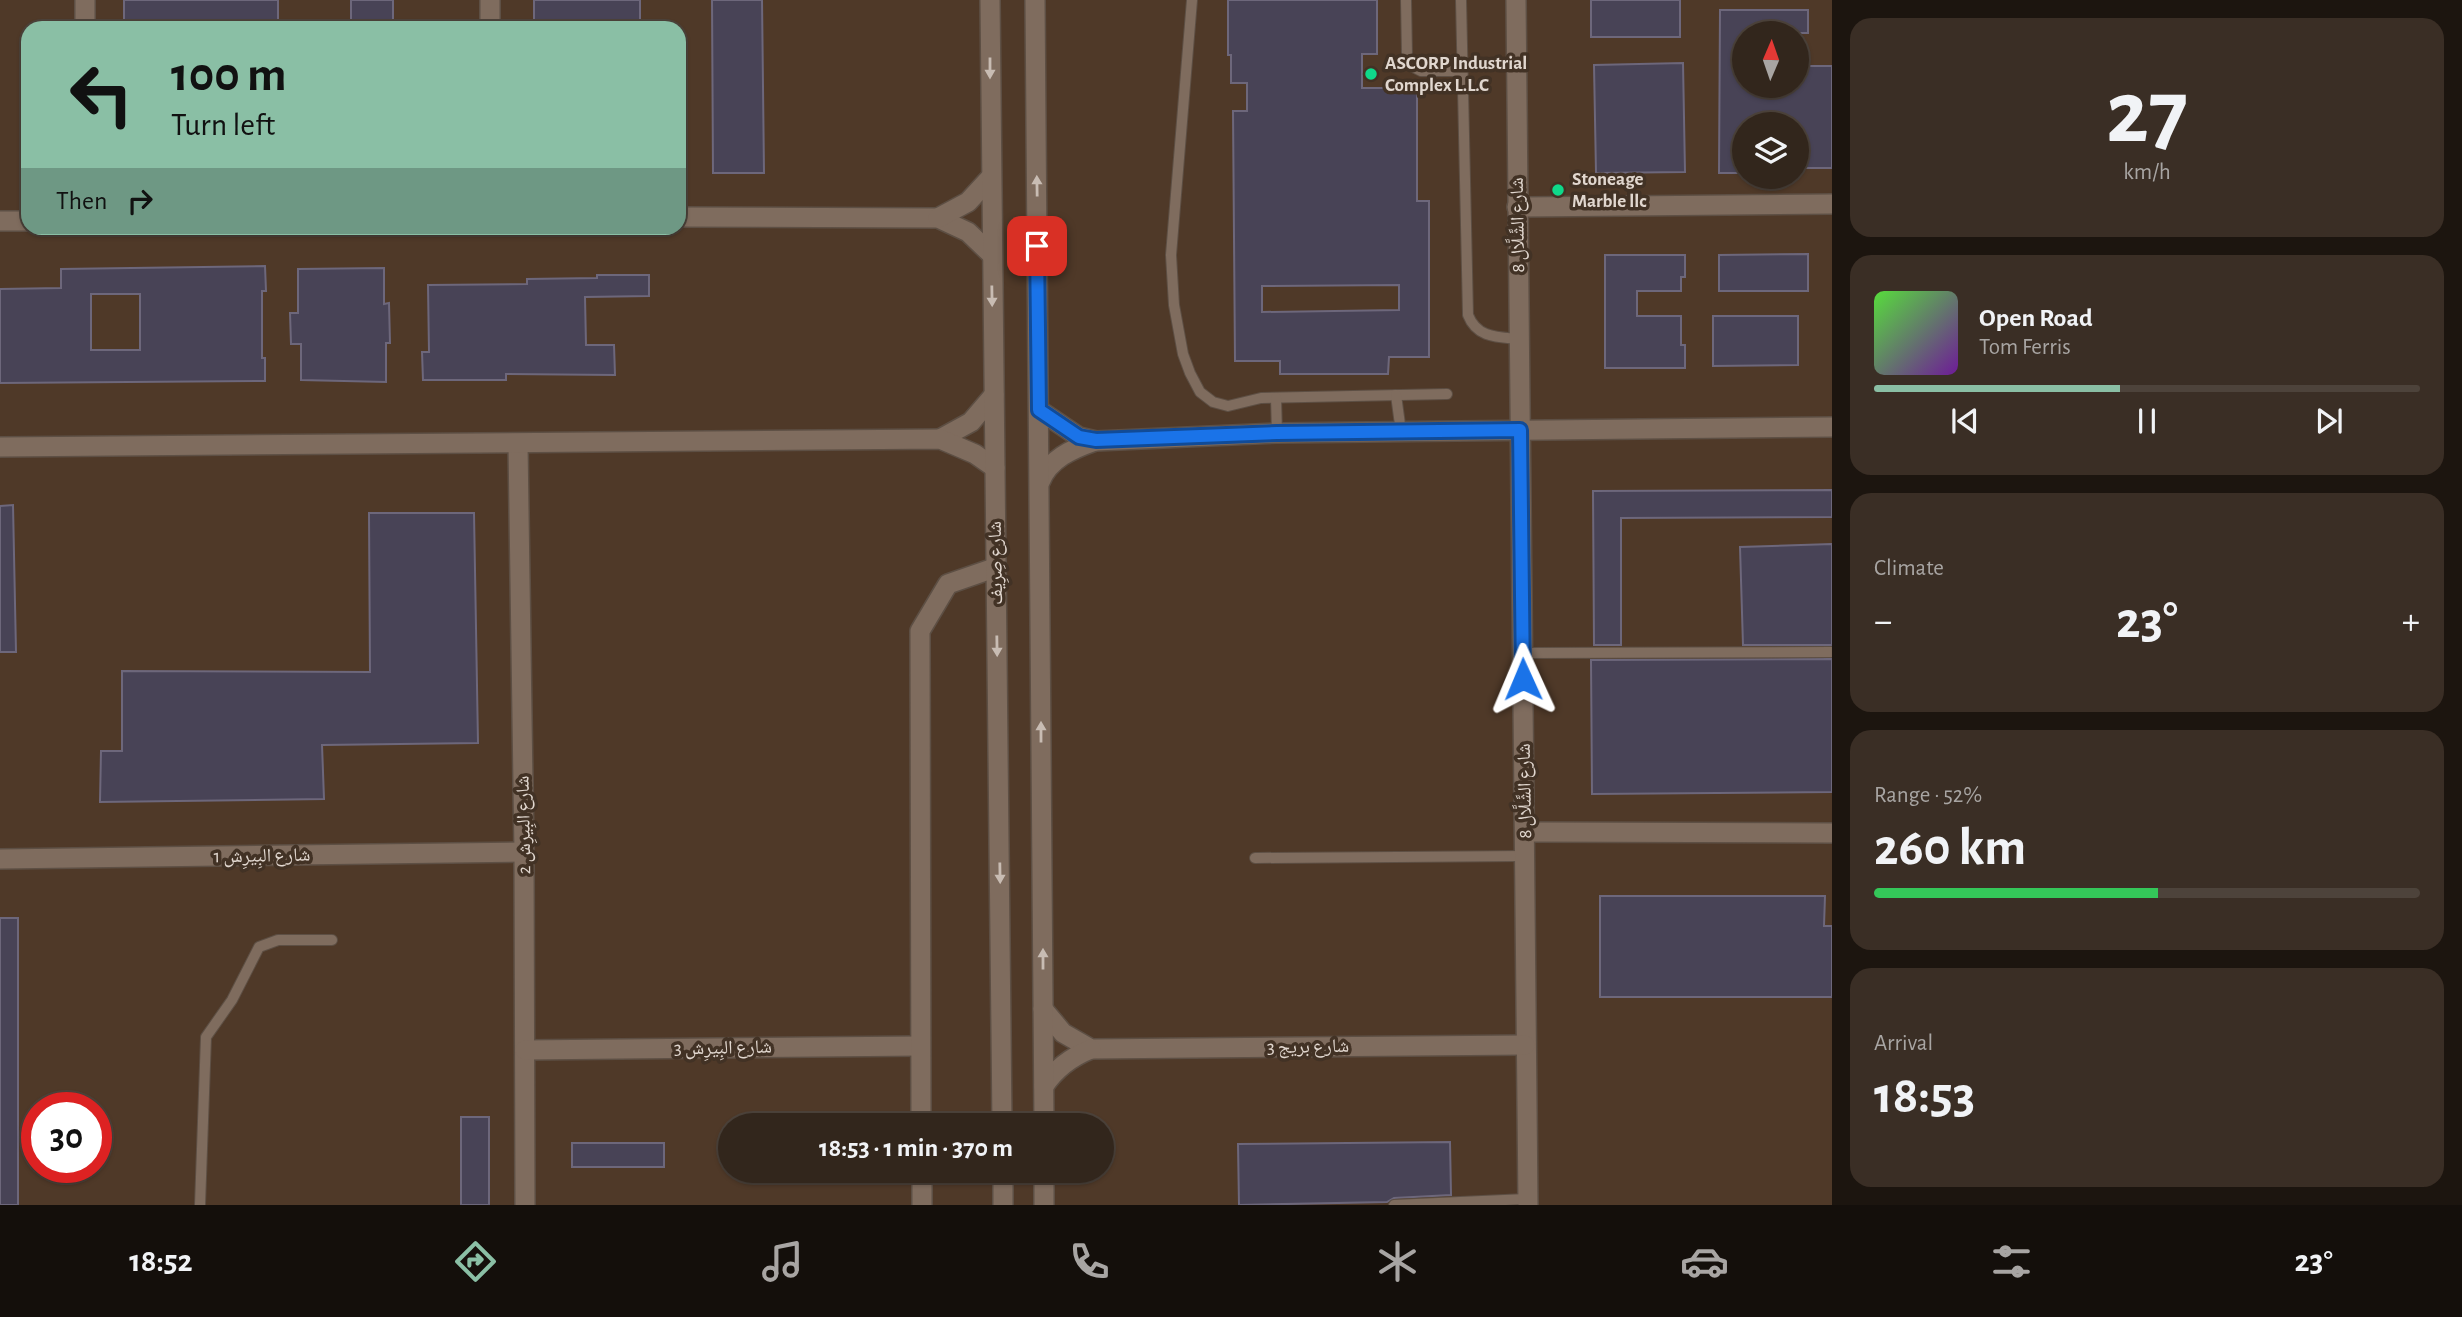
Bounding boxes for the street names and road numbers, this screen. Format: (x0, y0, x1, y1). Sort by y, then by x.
street label: شارع الشَّلَّال 8 (1504, 177, 1529, 273)
street label: شارع صِرِيف (986, 521, 1010, 605)
street label: شارع الشَّلَّال 8 (1511, 743, 1536, 839)
street label: شارع البِيرِش 2 (514, 775, 539, 875)
street label: شارع البِيرِش 1 (213, 846, 311, 871)
street label: شارع بريج 3 (1267, 1037, 1349, 1059)
street label: شارع البِيرِش 3 (674, 1038, 772, 1063)

